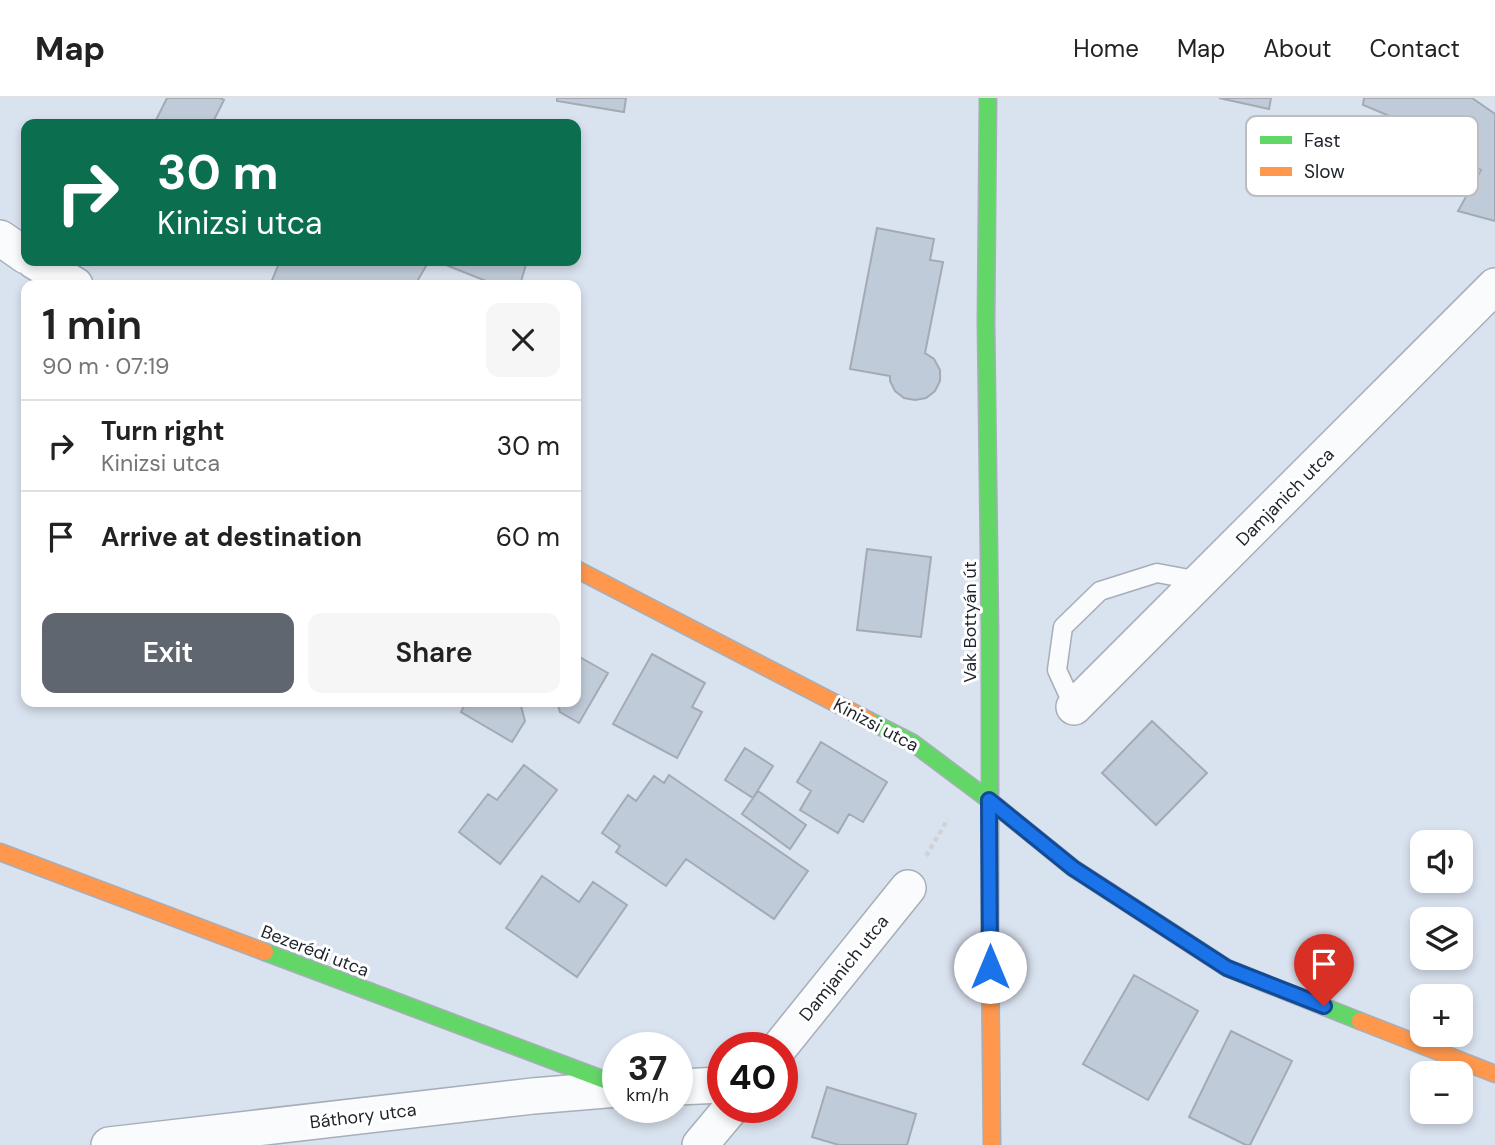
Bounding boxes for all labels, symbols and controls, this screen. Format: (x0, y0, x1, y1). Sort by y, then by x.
text: Map (35, 27, 105, 70)
text: Home (1073, 33, 1139, 64)
text: Map (1177, 33, 1225, 64)
text: About (1263, 33, 1332, 64)
text: Contact (1370, 33, 1460, 64)
legend (1246, 116, 1478, 196)
text: Fast (1304, 128, 1340, 153)
text: 30 m (157, 140, 279, 204)
icon: right (42, 147, 133, 238)
text: Slow (1304, 159, 1345, 184)
text: Kinizsi utca (157, 202, 322, 244)
text: 1 min (42, 297, 142, 352)
button: close (486, 303, 560, 377)
text: 90 m · 07:19 (42, 351, 170, 381)
text: Turn right (101, 414, 225, 448)
icon: right (42, 427, 80, 465)
text: 30 m (497, 429, 560, 463)
street label: Damjanich utca (1231, 443, 1339, 551)
text: Kinizsi utca (101, 448, 220, 478)
icon: arrive (42, 518, 80, 556)
text: Arrive at destination (101, 520, 362, 554)
text: 60 m (496, 520, 560, 554)
street label: Vak Bottyán út (958, 561, 982, 683)
button: Exit (42, 613, 294, 693)
button: Share (308, 613, 560, 693)
street label: Kinizsi utca (829, 693, 923, 757)
map controls (1410, 830, 1473, 1124)
button: sound (1410, 830, 1473, 893)
button: layers (1410, 907, 1473, 970)
street label: Damjanich utca (794, 910, 894, 1026)
street label: Bezerédi utca (258, 919, 372, 983)
position arrow (953, 930, 1027, 1004)
pin (1294, 934, 1354, 1006)
icon: arrive (1305, 945, 1343, 983)
button: + (1410, 984, 1473, 1047)
speed limit sign: 40 (707, 1032, 798, 1123)
text: 37 (628, 1045, 667, 1091)
button: − (1410, 1061, 1473, 1124)
text: km/h (626, 1083, 669, 1107)
street label: Báthory utca (308, 1098, 418, 1134)

